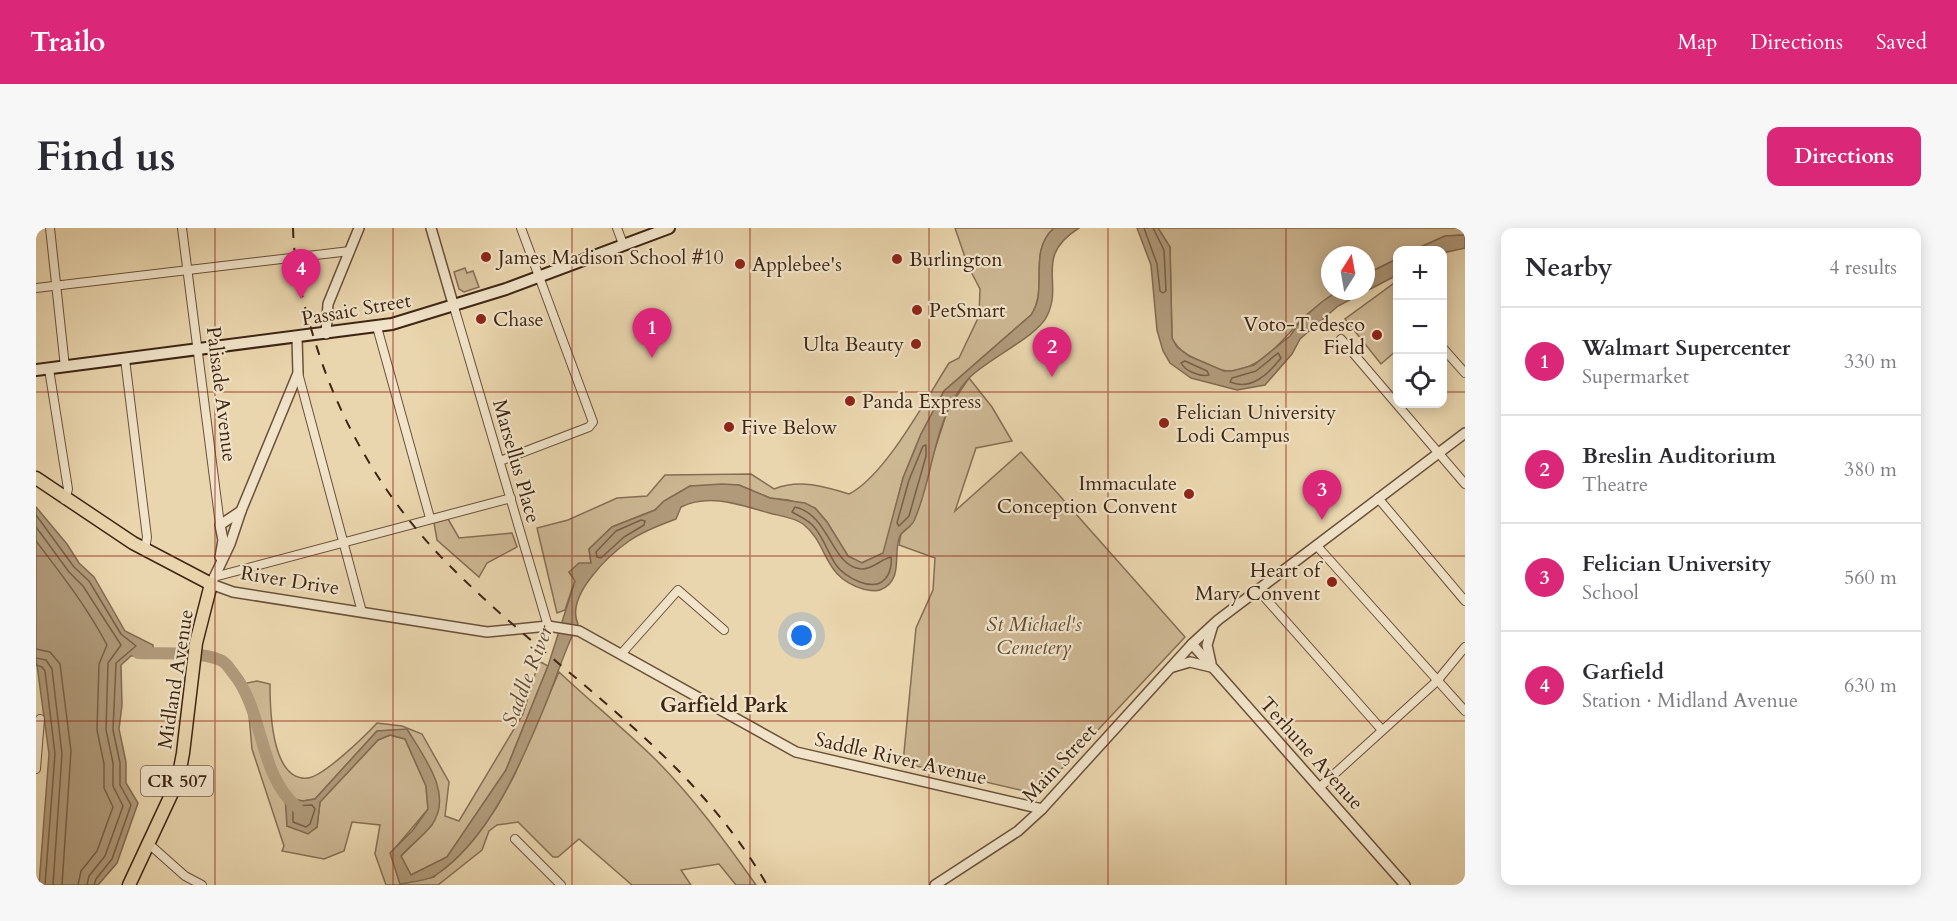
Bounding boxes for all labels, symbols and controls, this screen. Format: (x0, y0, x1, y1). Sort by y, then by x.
text: Trailo (30, 23, 105, 61)
text: Map (1677, 28, 1717, 57)
text: Directions (1750, 28, 1843, 57)
text: Saved (1876, 28, 1927, 57)
button: Directions (1767, 127, 1921, 186)
text: Find us (36, 128, 176, 185)
place label: James Madison School #10 (495, 244, 724, 271)
place label: Burlington (909, 246, 1003, 273)
north arrow (1321, 246, 1375, 300)
map controls (1393, 246, 1447, 408)
button: + (1393, 246, 1447, 300)
pin: 4 (282, 250, 320, 299)
marker: James Madison School #10 (479, 250, 493, 264)
text: Nearby (1525, 250, 1613, 285)
place label: Applebee's (752, 251, 842, 278)
marker: Burlington (890, 252, 904, 266)
text: 4 results (1829, 254, 1897, 281)
marker: Applebee's (733, 257, 747, 271)
street label: Passaic Street (299, 286, 414, 332)
place label: PetSmart (929, 297, 1006, 324)
button: − (1393, 300, 1447, 354)
marker: PetSmart (910, 303, 924, 317)
place label: Chase (493, 306, 544, 333)
pin: 1 (632, 308, 672, 358)
place label: Voto-Tedesco Field (1243, 311, 1365, 361)
marker: Chase (474, 312, 488, 326)
street label: Palisade Avenue (200, 325, 243, 463)
pin: 2 (1032, 328, 1072, 377)
marker: Voto-Tedesco Field (1370, 328, 1384, 342)
place label: Ulta Beauty (803, 331, 904, 358)
text: Walmart Supercenter (1582, 333, 1791, 363)
marker: Ulta Beauty (909, 337, 923, 351)
text: 1 (1539, 348, 1550, 375)
text: 330 m (1844, 348, 1897, 375)
button: locate (1393, 354, 1447, 408)
text: Supermarket (1582, 363, 1689, 390)
place label: Panda Express (862, 388, 981, 415)
marker: Panda Express (843, 394, 857, 408)
street label: Marsellus Place (486, 396, 547, 526)
place label: Felician University Lodi Campus (1176, 399, 1337, 449)
place label: Five Below (741, 414, 837, 441)
marker: Felician University Lodi Campus (1157, 416, 1171, 430)
marker: Five Below (722, 420, 736, 434)
text: Breslin Auditorium (1582, 441, 1776, 471)
text: 2 (1539, 456, 1550, 483)
text: 380 m (1844, 456, 1897, 483)
place label: Immaculate Conception Convent (997, 470, 1178, 520)
pin: 3 (1302, 470, 1342, 520)
text: Theatre (1582, 471, 1648, 498)
marker: Immaculate Conception Convent (1182, 487, 1196, 501)
text: Felician University (1582, 549, 1771, 579)
place label: Heart of Mary Convent (1195, 557, 1323, 607)
street label: River Drive (239, 559, 341, 602)
text: 3 (1539, 564, 1550, 591)
text: 560 m (1844, 564, 1897, 591)
marker: Heart of Mary Convent (1325, 575, 1339, 589)
text: School (1582, 579, 1639, 606)
street label: Midland Avenue (151, 607, 200, 751)
park label: St Michael's Cemetery (986, 611, 1082, 661)
water label: Saddle River (495, 620, 560, 731)
your location (787, 621, 816, 650)
text: Garfield (1582, 657, 1664, 687)
text: 4 (1539, 672, 1550, 699)
text: 630 m (1844, 672, 1897, 699)
text: Station · Midland Avenue (1582, 687, 1798, 714)
district label: Garfield Park (660, 691, 788, 720)
street label: Terhune Avenue (1254, 691, 1370, 816)
street label: Main Street (1016, 718, 1103, 808)
street label: Saddle River Avenue (812, 726, 990, 791)
road number: CR 507 (141, 766, 213, 796)

